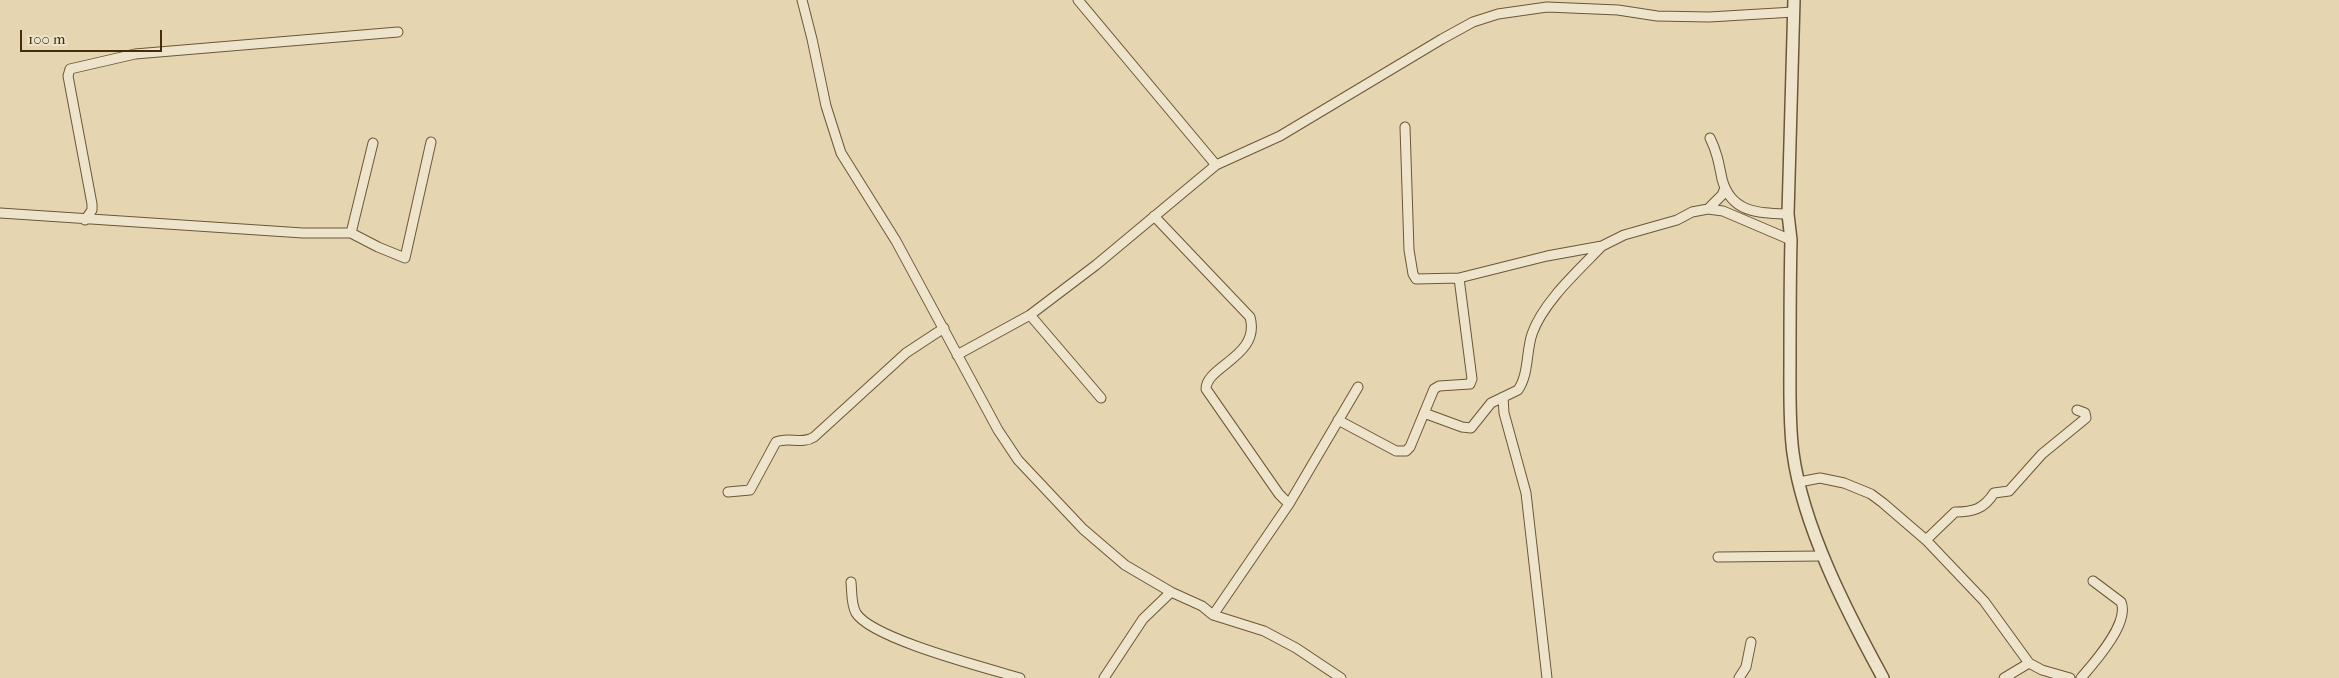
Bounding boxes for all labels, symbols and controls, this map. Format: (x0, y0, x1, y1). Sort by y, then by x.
scale bar (22, 20, 165, 52)
text: 100 m (28, 30, 66, 48)

